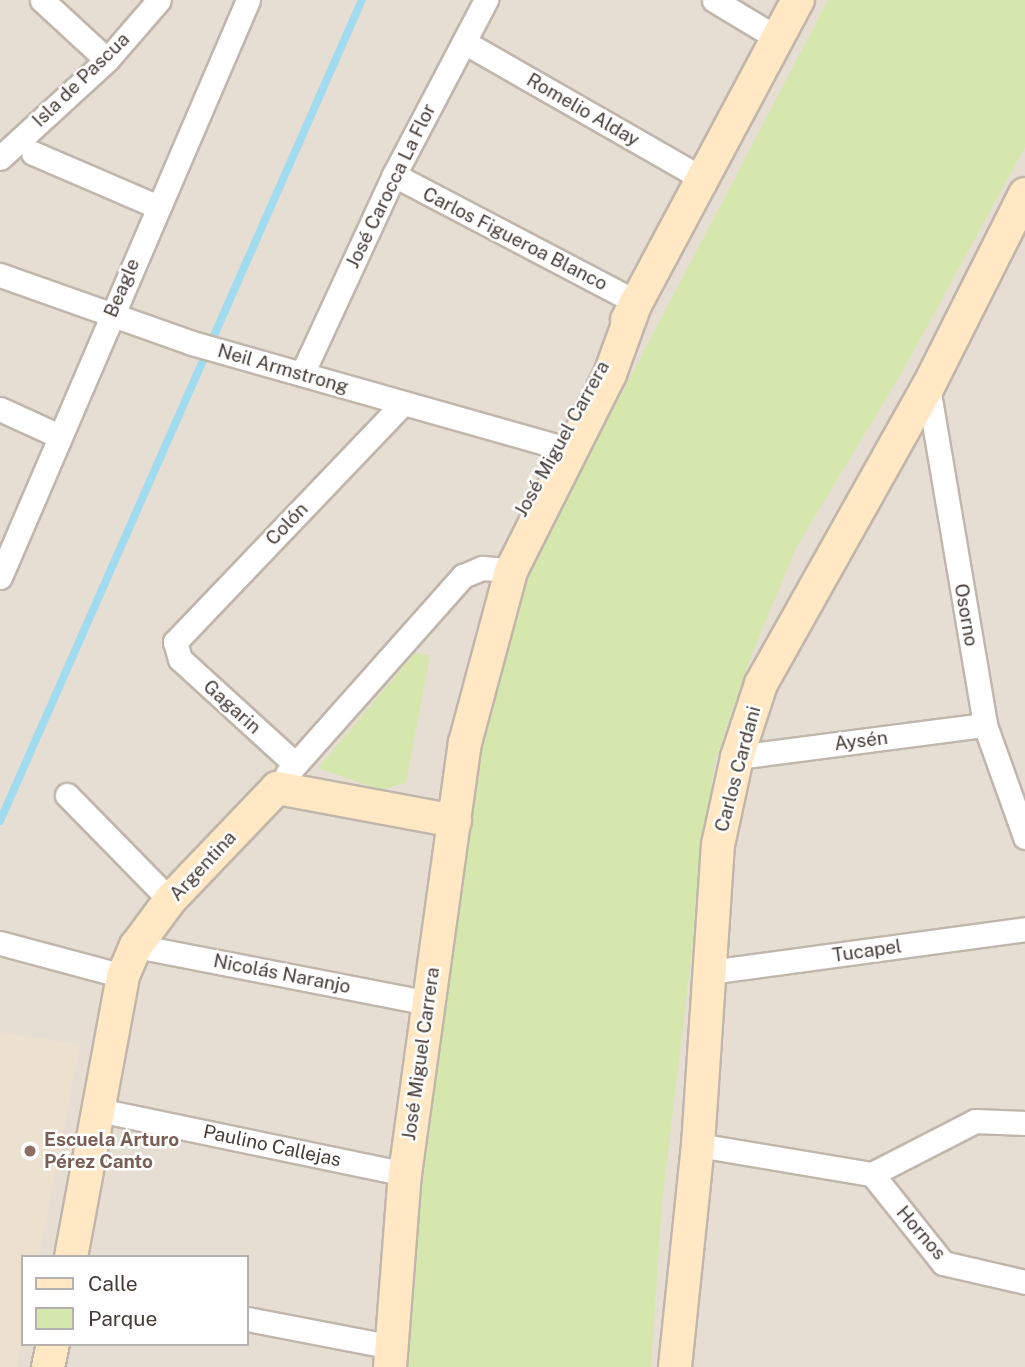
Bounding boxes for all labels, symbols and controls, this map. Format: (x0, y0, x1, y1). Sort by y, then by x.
street label: Isla de Pascua (28, 28, 134, 132)
street label: Romelio Alday (522, 68, 644, 152)
street label: José Carocca La Flor (341, 100, 441, 272)
street label: Carlos Figueroa Blanco (419, 182, 611, 296)
street label: Beagle (99, 255, 145, 321)
street label: Neil Armstrong (215, 339, 351, 399)
street label: José Miguel Carrera (510, 357, 614, 521)
street label: Colón (261, 498, 313, 550)
street label: Osorno (949, 582, 983, 648)
street label: Gagarin (198, 675, 266, 739)
street label: Carlos Cardani (710, 704, 766, 834)
street label: Aysén (833, 726, 889, 756)
street label: Argentina (165, 826, 241, 906)
street label: Tucapel (831, 935, 903, 967)
street label: Nicolás Naranjo (211, 950, 353, 998)
street label: José Miguel Carrera (398, 966, 444, 1142)
street label: Paulino Callejas (201, 1120, 343, 1172)
place label: Escuela Arturo Pérez Canto (44, 1129, 179, 1173)
marker: Escuela Arturo Pérez Canto (22, 1143, 38, 1159)
street label: Hornos (891, 1201, 951, 1265)
legend (21, 1255, 248, 1346)
text: Calle (88, 1271, 138, 1296)
text: Parque (88, 1306, 157, 1331)

